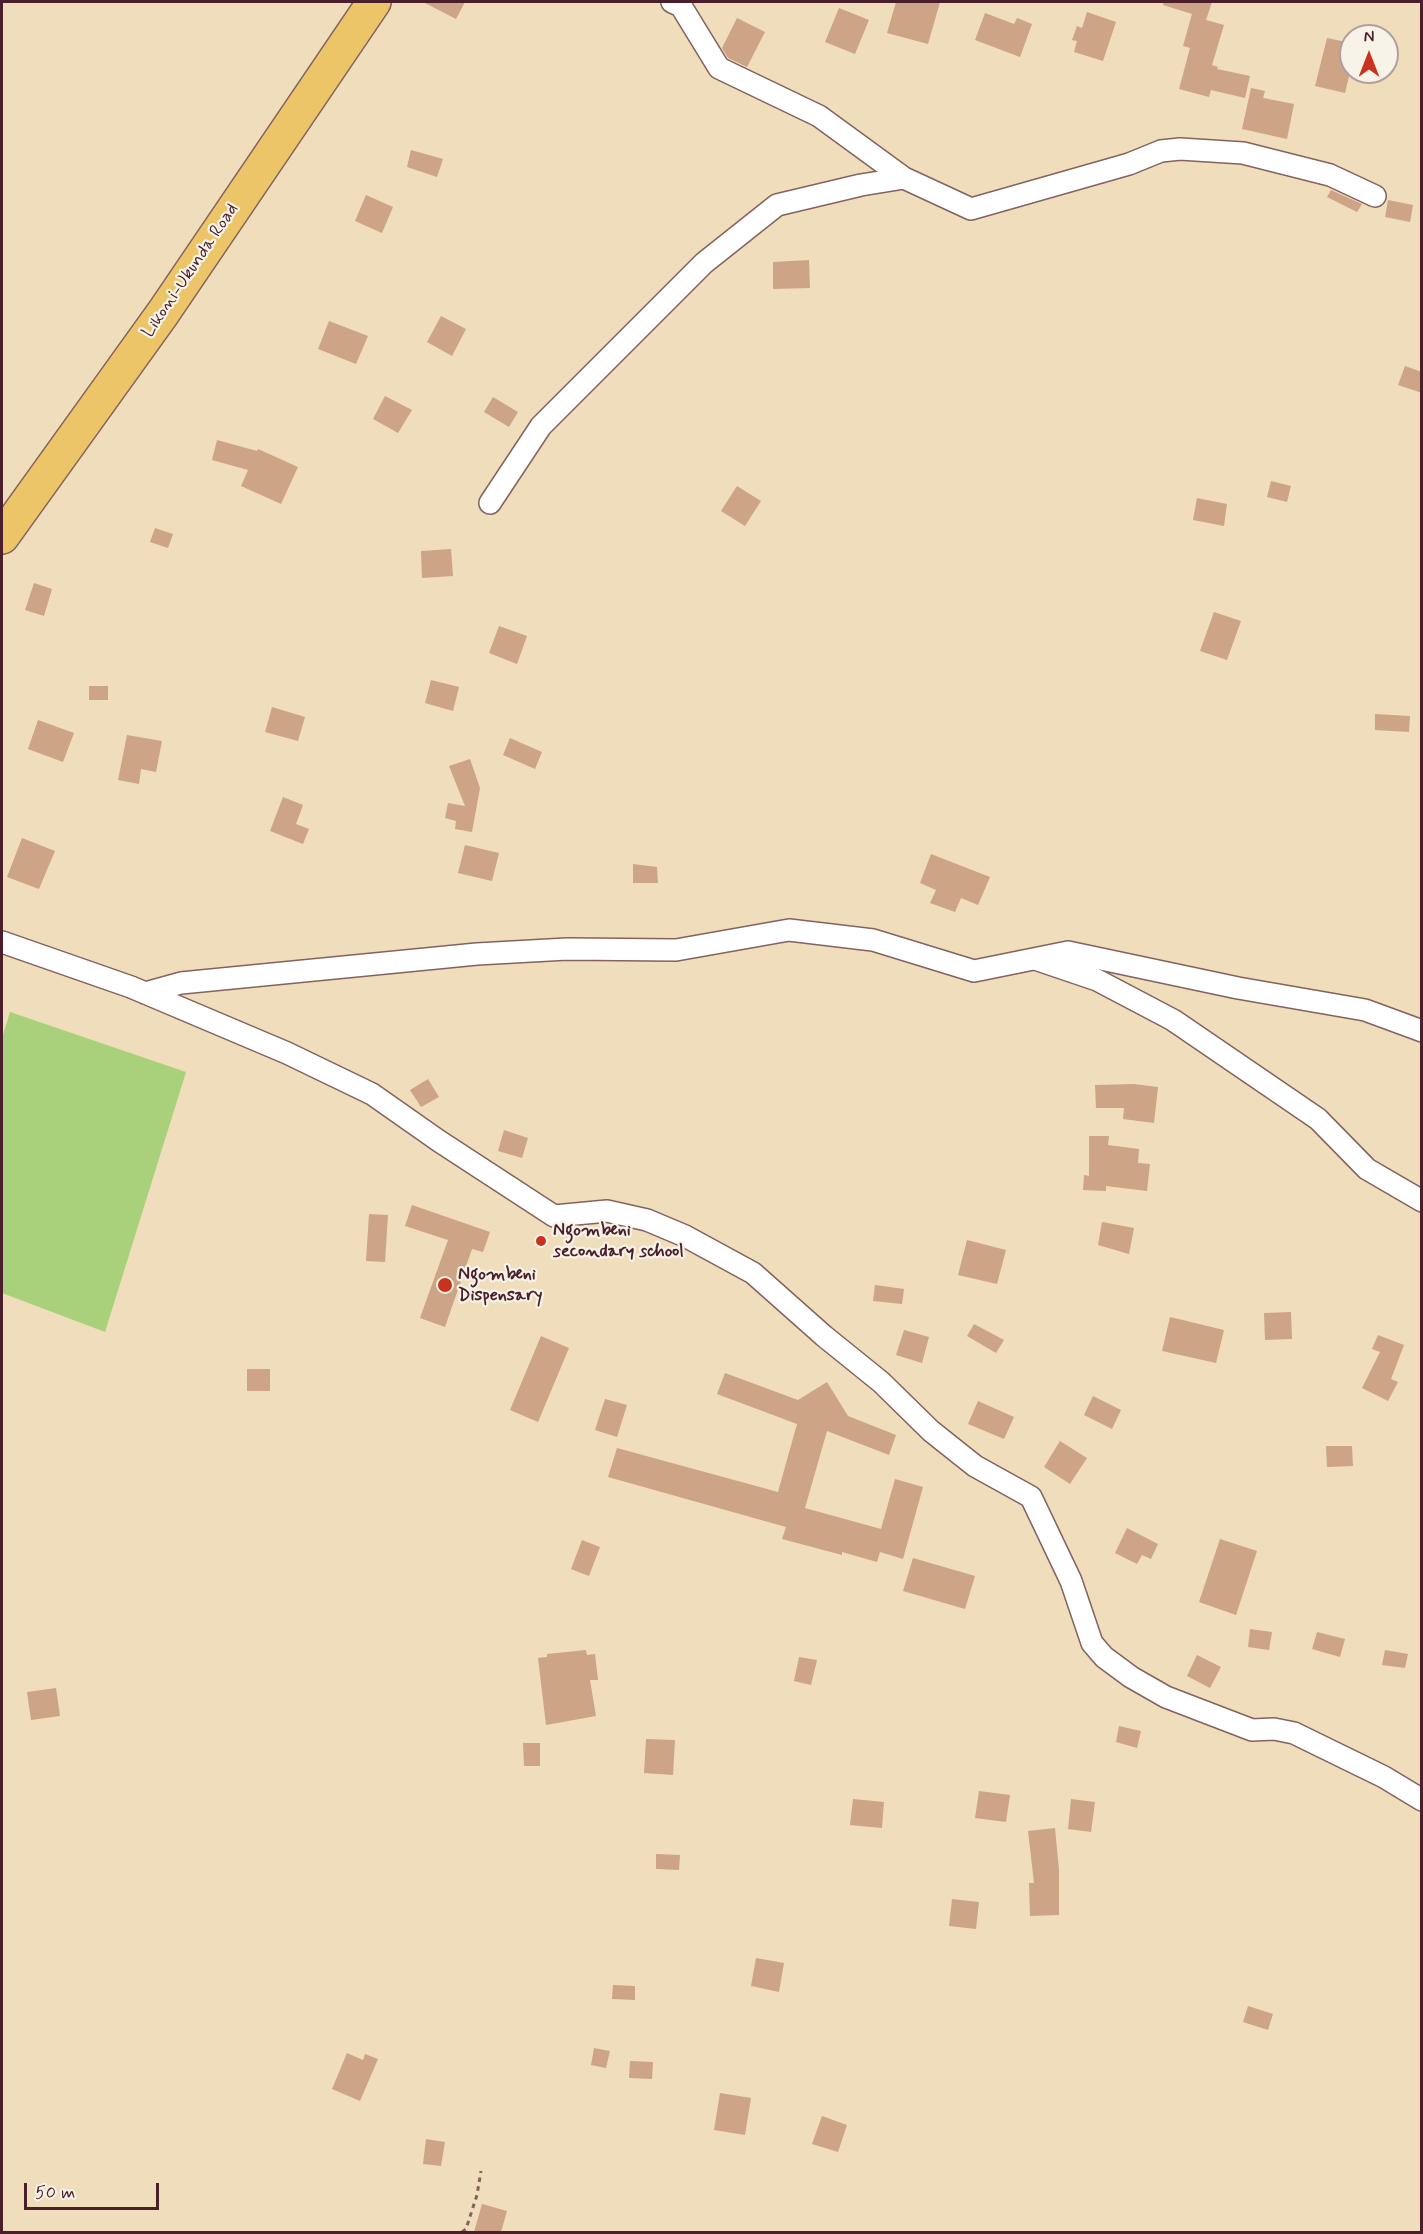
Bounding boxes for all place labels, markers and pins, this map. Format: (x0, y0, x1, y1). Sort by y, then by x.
place label: Ngombeni secondary school (553, 1220, 684, 1262)
marker: Ngombeni secondary school (534, 1234, 548, 1248)
place label: Ngombeni Dispensary (458, 1264, 543, 1306)
marker: Ngombeni Dispensary (436, 1276, 454, 1294)

